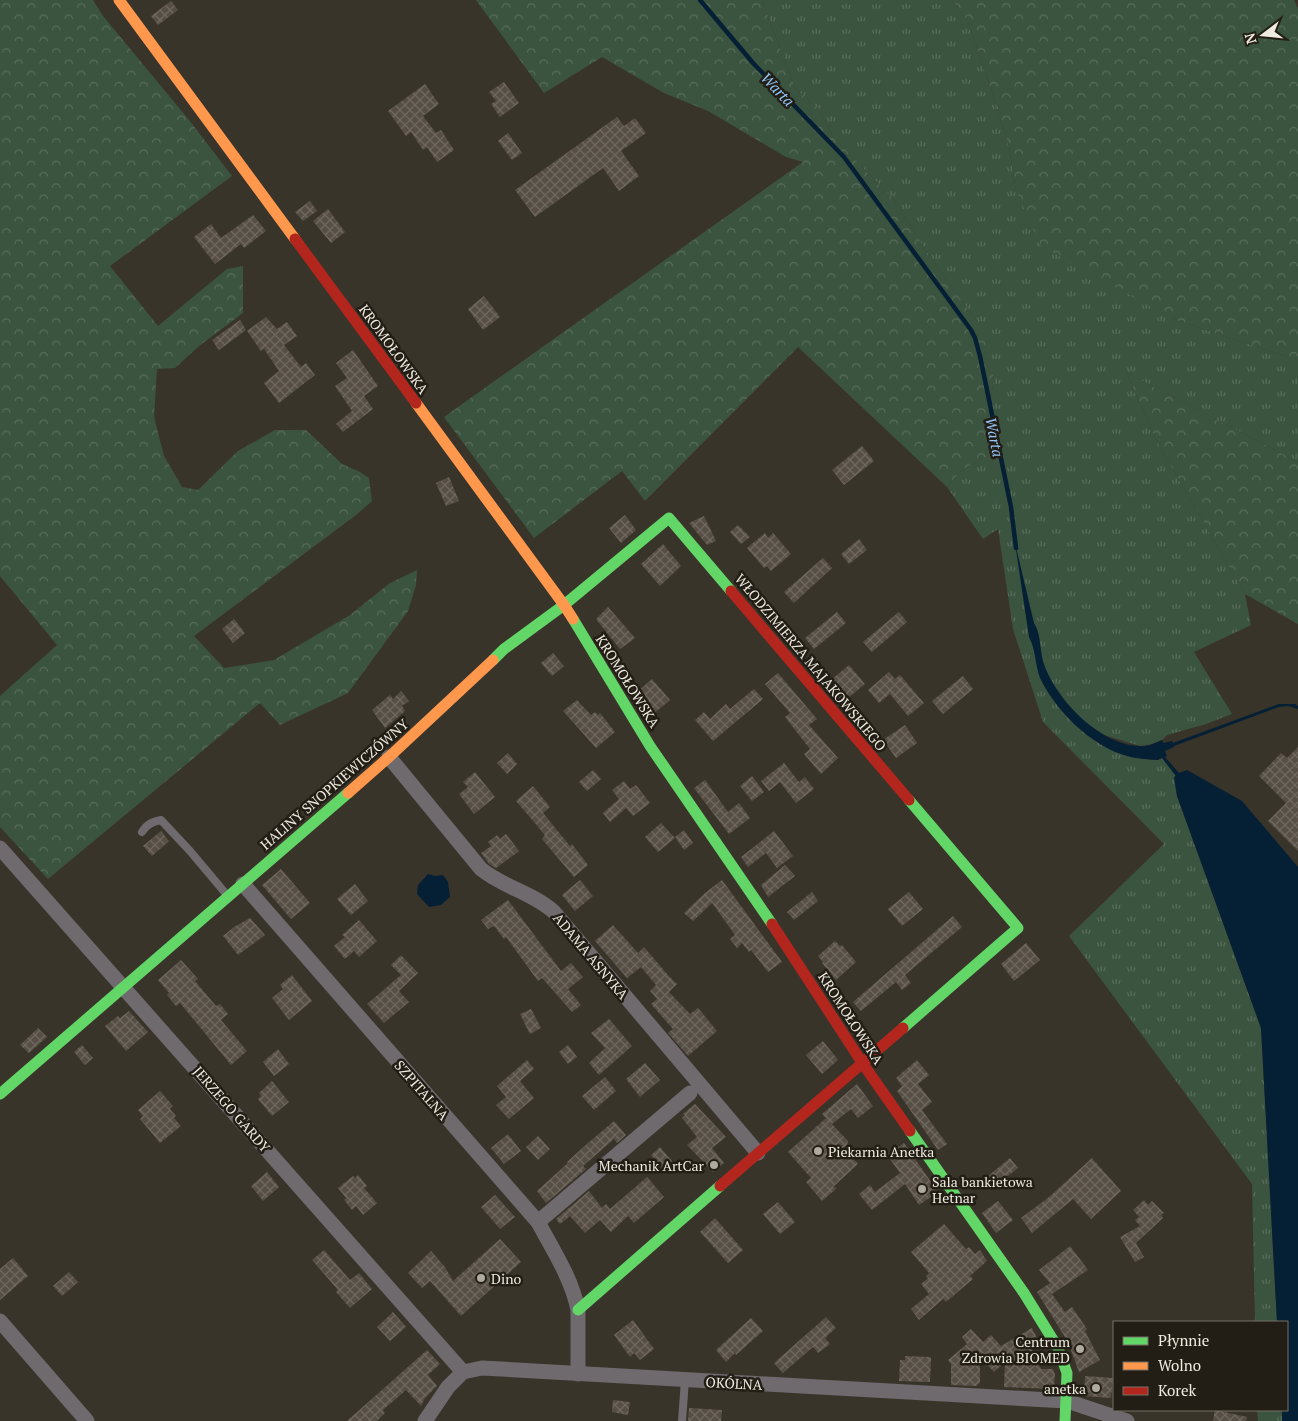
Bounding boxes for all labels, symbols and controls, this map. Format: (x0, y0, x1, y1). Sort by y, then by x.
north arrow (1238, 10, 1288, 60)
text: N (1239, 31, 1261, 46)
water label: Warta (757, 68, 799, 110)
street label: KROMOŁOWSKA (355, 300, 433, 398)
water label: Warta (981, 415, 1009, 459)
street label: WŁODZIMIERZA MAJAKOWSKIEGO (731, 569, 891, 755)
street label: KROMOŁOWSKA (592, 631, 665, 732)
street label: HALINY SNOPKIEWICZÓWNY (256, 714, 413, 854)
street label: ADAMA ASNYKA (549, 909, 633, 1004)
street label: KROMOŁOWSKA (814, 968, 888, 1068)
street label: SZPITALNA (391, 1056, 454, 1124)
street label: JERZEGO GARDY (189, 1062, 275, 1157)
place label: Piekarnia Anetka (828, 1142, 934, 1161)
marker: Piekarnia Anetka (812, 1145, 824, 1157)
place label: Mechanik ArtCar (599, 1156, 705, 1175)
marker: Mechanik ArtCar (708, 1159, 720, 1171)
place label: Sala bankietowa Hetnar (932, 1172, 1033, 1207)
marker: Sala bankietowa Hetnar (916, 1183, 928, 1195)
place label: Dino (491, 1269, 521, 1288)
marker: Dino (475, 1272, 487, 1284)
legend (1113, 1321, 1288, 1411)
text: Płynnie (1158, 1330, 1209, 1350)
place label: Centrum Zdrowia BIOMED (962, 1332, 1070, 1367)
marker: Centrum Zdrowia BIOMED (1074, 1343, 1086, 1355)
text: Wolno (1158, 1355, 1201, 1375)
street label: OKÓLNA (705, 1372, 763, 1394)
place label: anetka (1044, 1379, 1086, 1398)
text: Korek (1158, 1380, 1197, 1400)
marker: anetka (1090, 1382, 1102, 1394)

